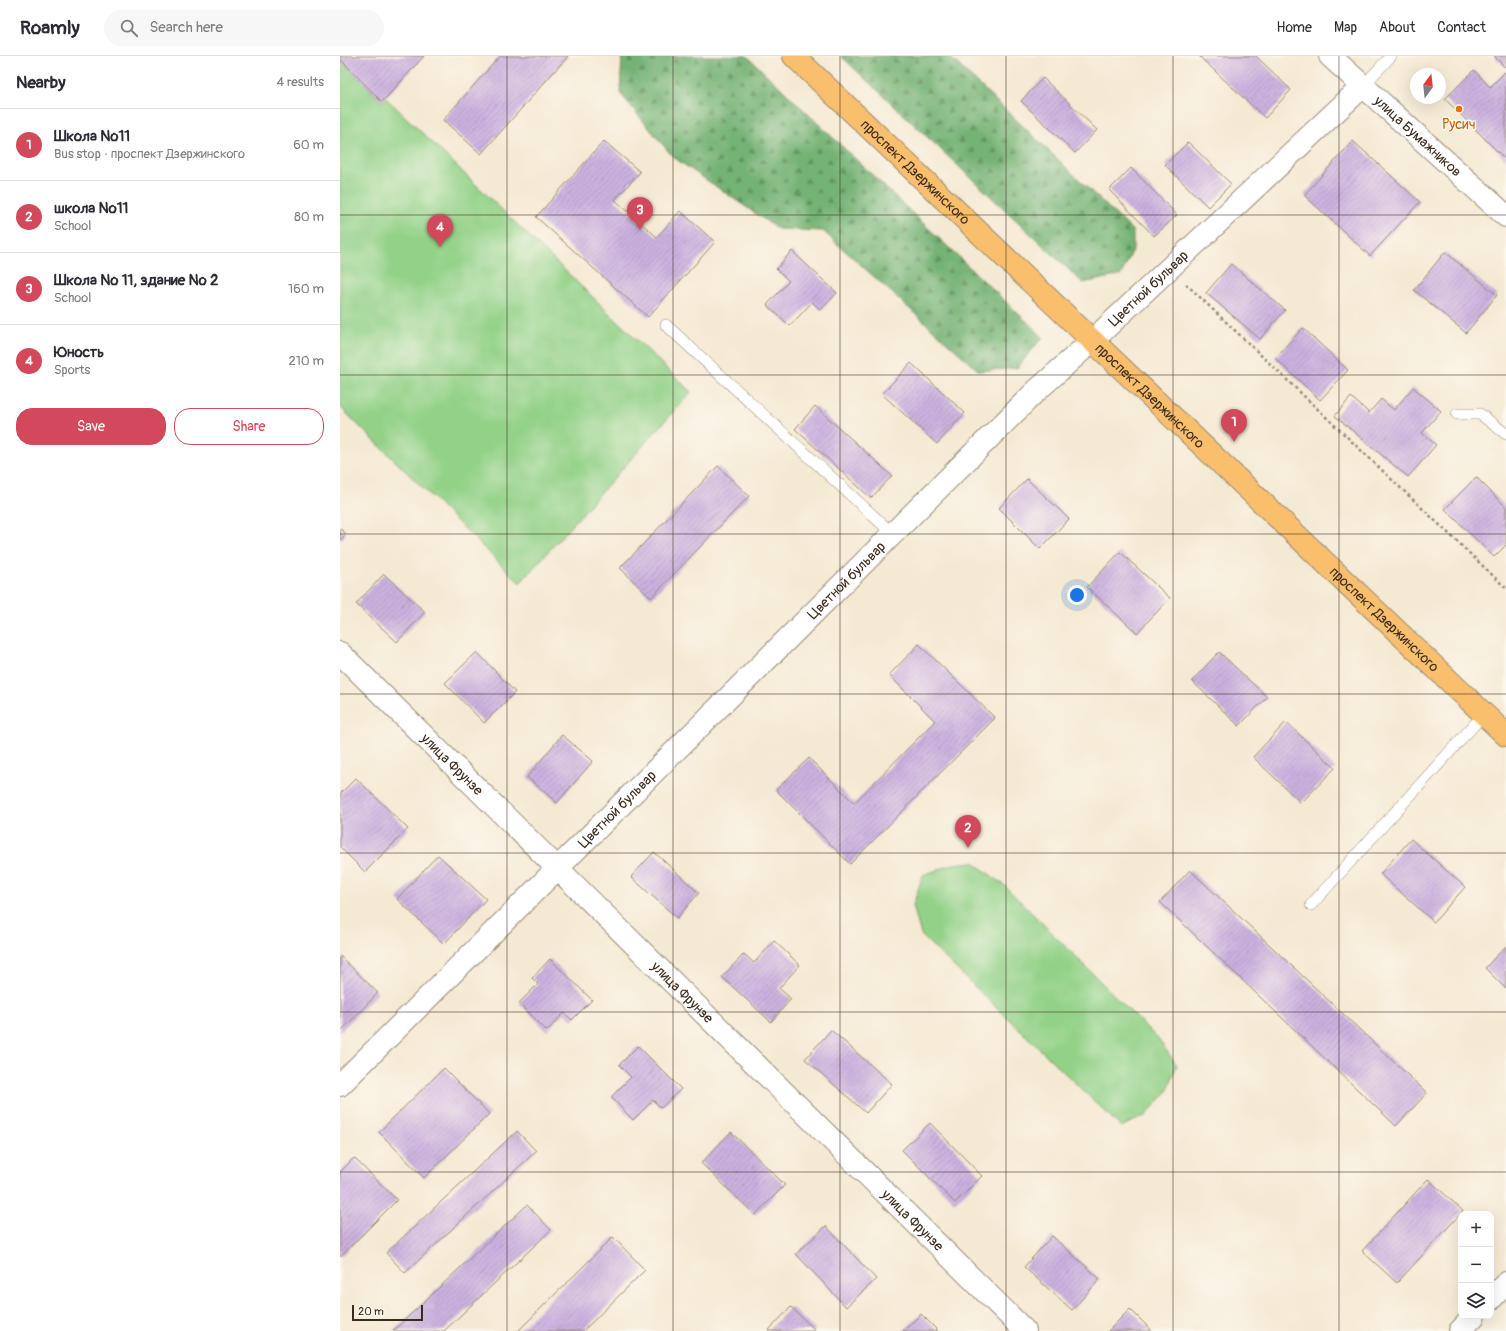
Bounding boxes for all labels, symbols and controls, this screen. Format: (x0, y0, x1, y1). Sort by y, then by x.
search box (104, 10, 384, 46)
text: Roamly (20, 16, 80, 40)
icon: search (118, 17, 140, 39)
text: Search here (150, 18, 223, 37)
text: Home (1277, 19, 1312, 36)
text: Map (1334, 19, 1357, 36)
text: About (1379, 19, 1415, 36)
text: Contact (1437, 19, 1486, 36)
north arrow (1410, 68, 1446, 104)
text: Nearby (16, 72, 65, 93)
text: 4 results (277, 74, 324, 90)
street label: улица Бумажников (1370, 92, 1465, 180)
marker: Русич (1454, 104, 1464, 114)
street label: проспект Дзержинского (857, 116, 974, 229)
place label: Русич (1442, 116, 1476, 133)
text: Школа №11 (54, 127, 130, 146)
text: 1 (26, 137, 32, 153)
text: 60 m (293, 137, 324, 153)
text: Bus stop · проспект Дзержинского (54, 146, 245, 162)
pin: 3 (627, 197, 653, 230)
text: школа №11 (54, 199, 128, 218)
text: 2 (25, 209, 33, 225)
text: 80 m (294, 209, 324, 225)
pin: 4 (427, 214, 453, 247)
text: School (54, 218, 91, 234)
street label: Цветной бульвар (1105, 247, 1192, 330)
text: Школа № 11, здание № 2 (54, 271, 218, 290)
text: 3 (25, 281, 33, 297)
text: 160 m (288, 281, 324, 297)
text: School (54, 290, 91, 306)
street label: проспект Дзержинского (1091, 340, 1208, 452)
text: Юность (54, 343, 104, 362)
text: 4 (25, 353, 33, 369)
text: 210 m (288, 353, 324, 369)
text: Sports (54, 362, 90, 378)
button: Save (16, 408, 166, 445)
button: Share (174, 408, 324, 445)
pin: 1 (1221, 409, 1247, 442)
street label: Цветной бульвар (804, 538, 889, 623)
street label: проспект Дзержинского (1326, 563, 1443, 676)
your location (1067, 585, 1087, 605)
street label: улица Фрунзе (417, 729, 487, 799)
street label: Цветной бульвар (575, 767, 660, 852)
pin: 2 (955, 815, 981, 848)
street label: улица Фрунзе (647, 957, 717, 1027)
street label: улица Фрунзе (877, 1185, 947, 1255)
map controls (1458, 1211, 1494, 1319)
button: + (1458, 1211, 1494, 1247)
button: − (1458, 1247, 1494, 1283)
button: layers (1458, 1283, 1494, 1319)
scale bar (352, 1303, 423, 1322)
text: 20 m (358, 1305, 384, 1318)

